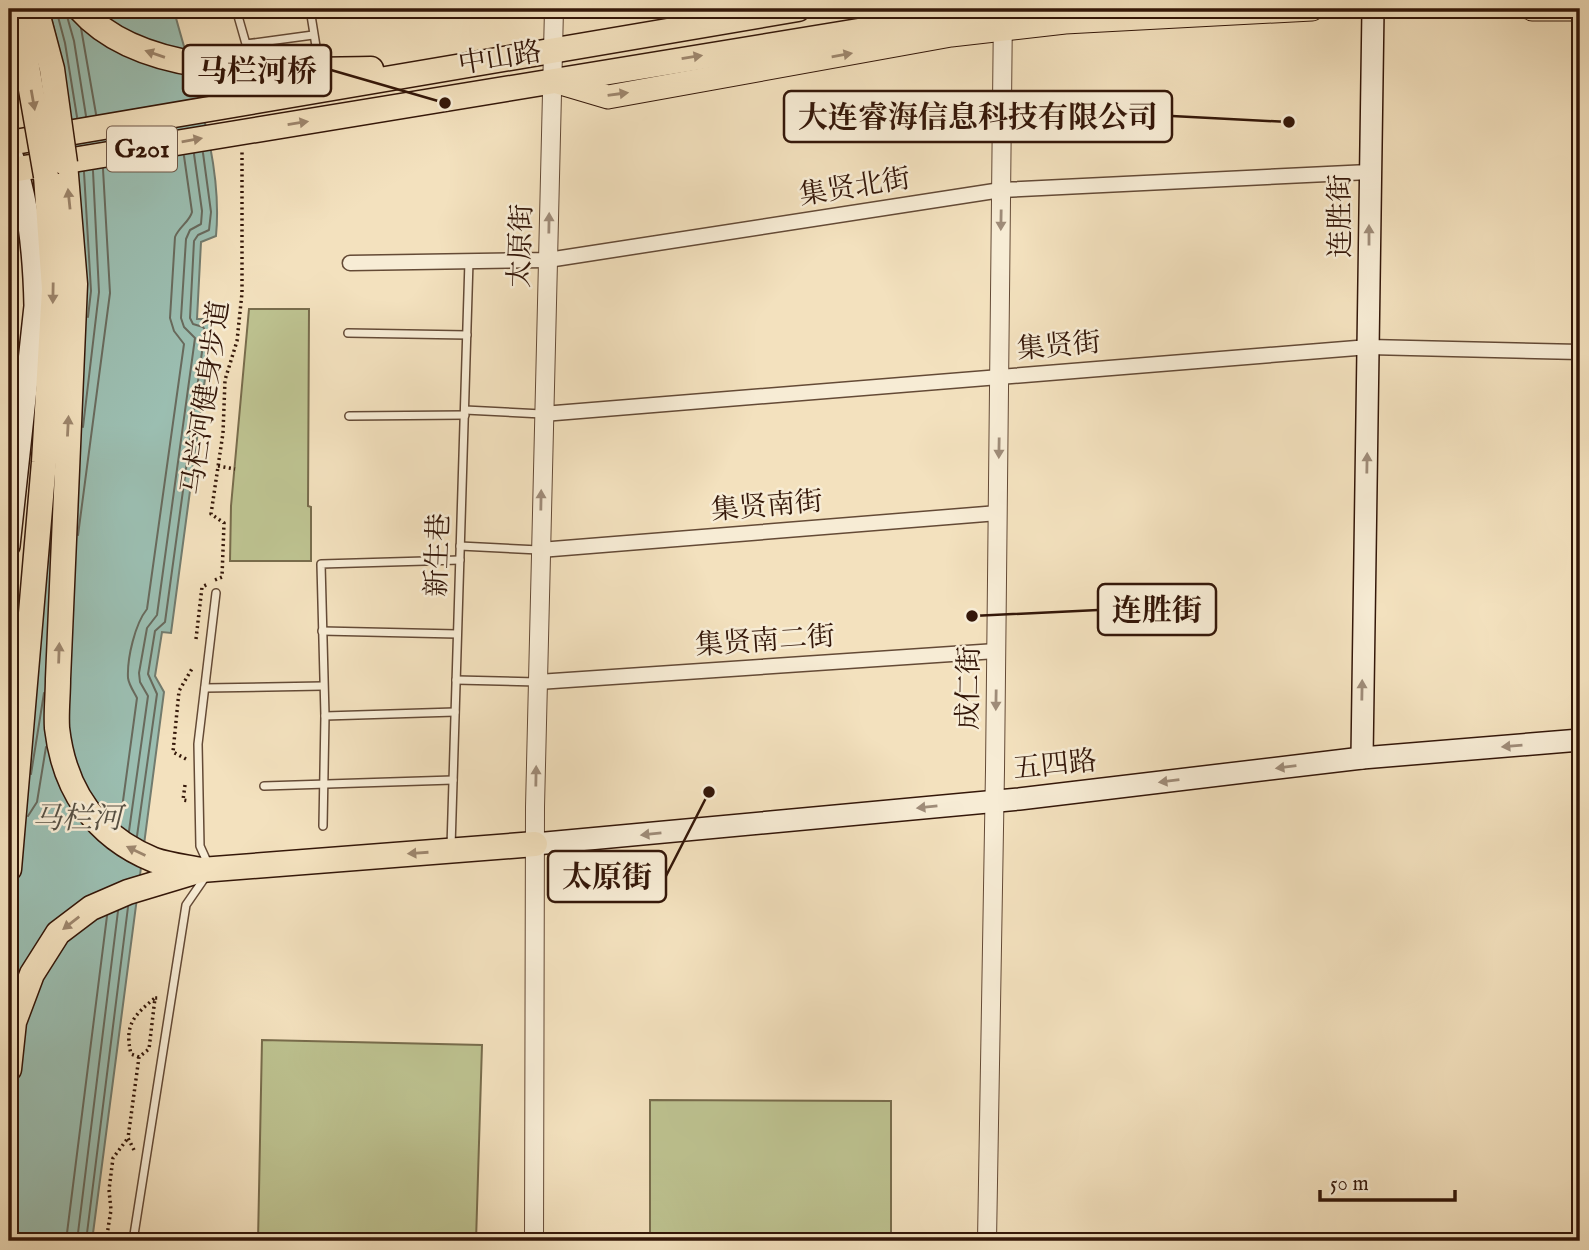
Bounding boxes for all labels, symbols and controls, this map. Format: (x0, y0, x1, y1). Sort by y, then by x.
street label: 中山路 (456, 35, 544, 83)
callout: 马栏河桥 (183, 45, 331, 96)
one-way arrow (145, 48, 166, 59)
one-way arrow (831, 49, 853, 60)
one-way arrow (681, 51, 703, 62)
text: 马栏河桥 (197, 54, 317, 92)
one-way arrow (28, 89, 39, 111)
one-way arrow (607, 89, 629, 100)
callout: 大连睿海信息科技有限公司 (784, 91, 1172, 142)
text: 大连睿海信息科技有限公司 (798, 100, 1158, 138)
one-way arrow (287, 117, 309, 128)
road number: G201 (107, 126, 177, 172)
one-way arrow (181, 134, 203, 145)
street label: 集贤北街 (797, 162, 913, 214)
street label: 连胜街 (1324, 174, 1359, 258)
one-way arrow (63, 188, 74, 210)
street label: 太原街 (503, 203, 541, 289)
one-way arrow (995, 209, 1007, 231)
one-way arrow (543, 212, 555, 234)
one-way arrow (1363, 224, 1375, 246)
one-way arrow (48, 282, 59, 304)
street label: 马栏河健身步道 (176, 299, 238, 497)
street label: 集贤街 (1016, 326, 1102, 368)
one-way arrow (63, 415, 74, 437)
one-way arrow (993, 437, 1004, 459)
one-way arrow (1361, 451, 1372, 473)
street label: 集贤南街 (710, 485, 824, 529)
one-way arrow (535, 489, 547, 511)
street label: 新生巷 (420, 512, 458, 598)
callout: 连胜街 (1098, 584, 1216, 635)
text: 连胜街 (1112, 593, 1202, 631)
street label: 集贤南二街 (694, 620, 836, 664)
one-way arrow (53, 642, 64, 664)
street label: 成仁街 (952, 646, 988, 730)
one-way arrow (1357, 679, 1368, 701)
one-way arrow (990, 689, 1002, 711)
one-way arrow (1501, 740, 1523, 751)
street label: 五四路 (1011, 744, 1099, 788)
one-way arrow (1275, 762, 1297, 773)
one-way arrow (530, 765, 541, 787)
one-way arrow (1158, 776, 1180, 787)
water label: 马栏河 (32, 801, 127, 839)
one-way arrow (915, 802, 937, 813)
one-way arrow (640, 829, 662, 840)
one-way arrow (126, 845, 146, 856)
one-way arrow (407, 848, 429, 859)
callout: 太原街 (548, 851, 666, 902)
text: 太原街 (562, 860, 652, 898)
one-way arrow (62, 916, 80, 930)
scale bar (1320, 1159, 1454, 1203)
text: 50 m (1330, 1171, 1369, 1198)

